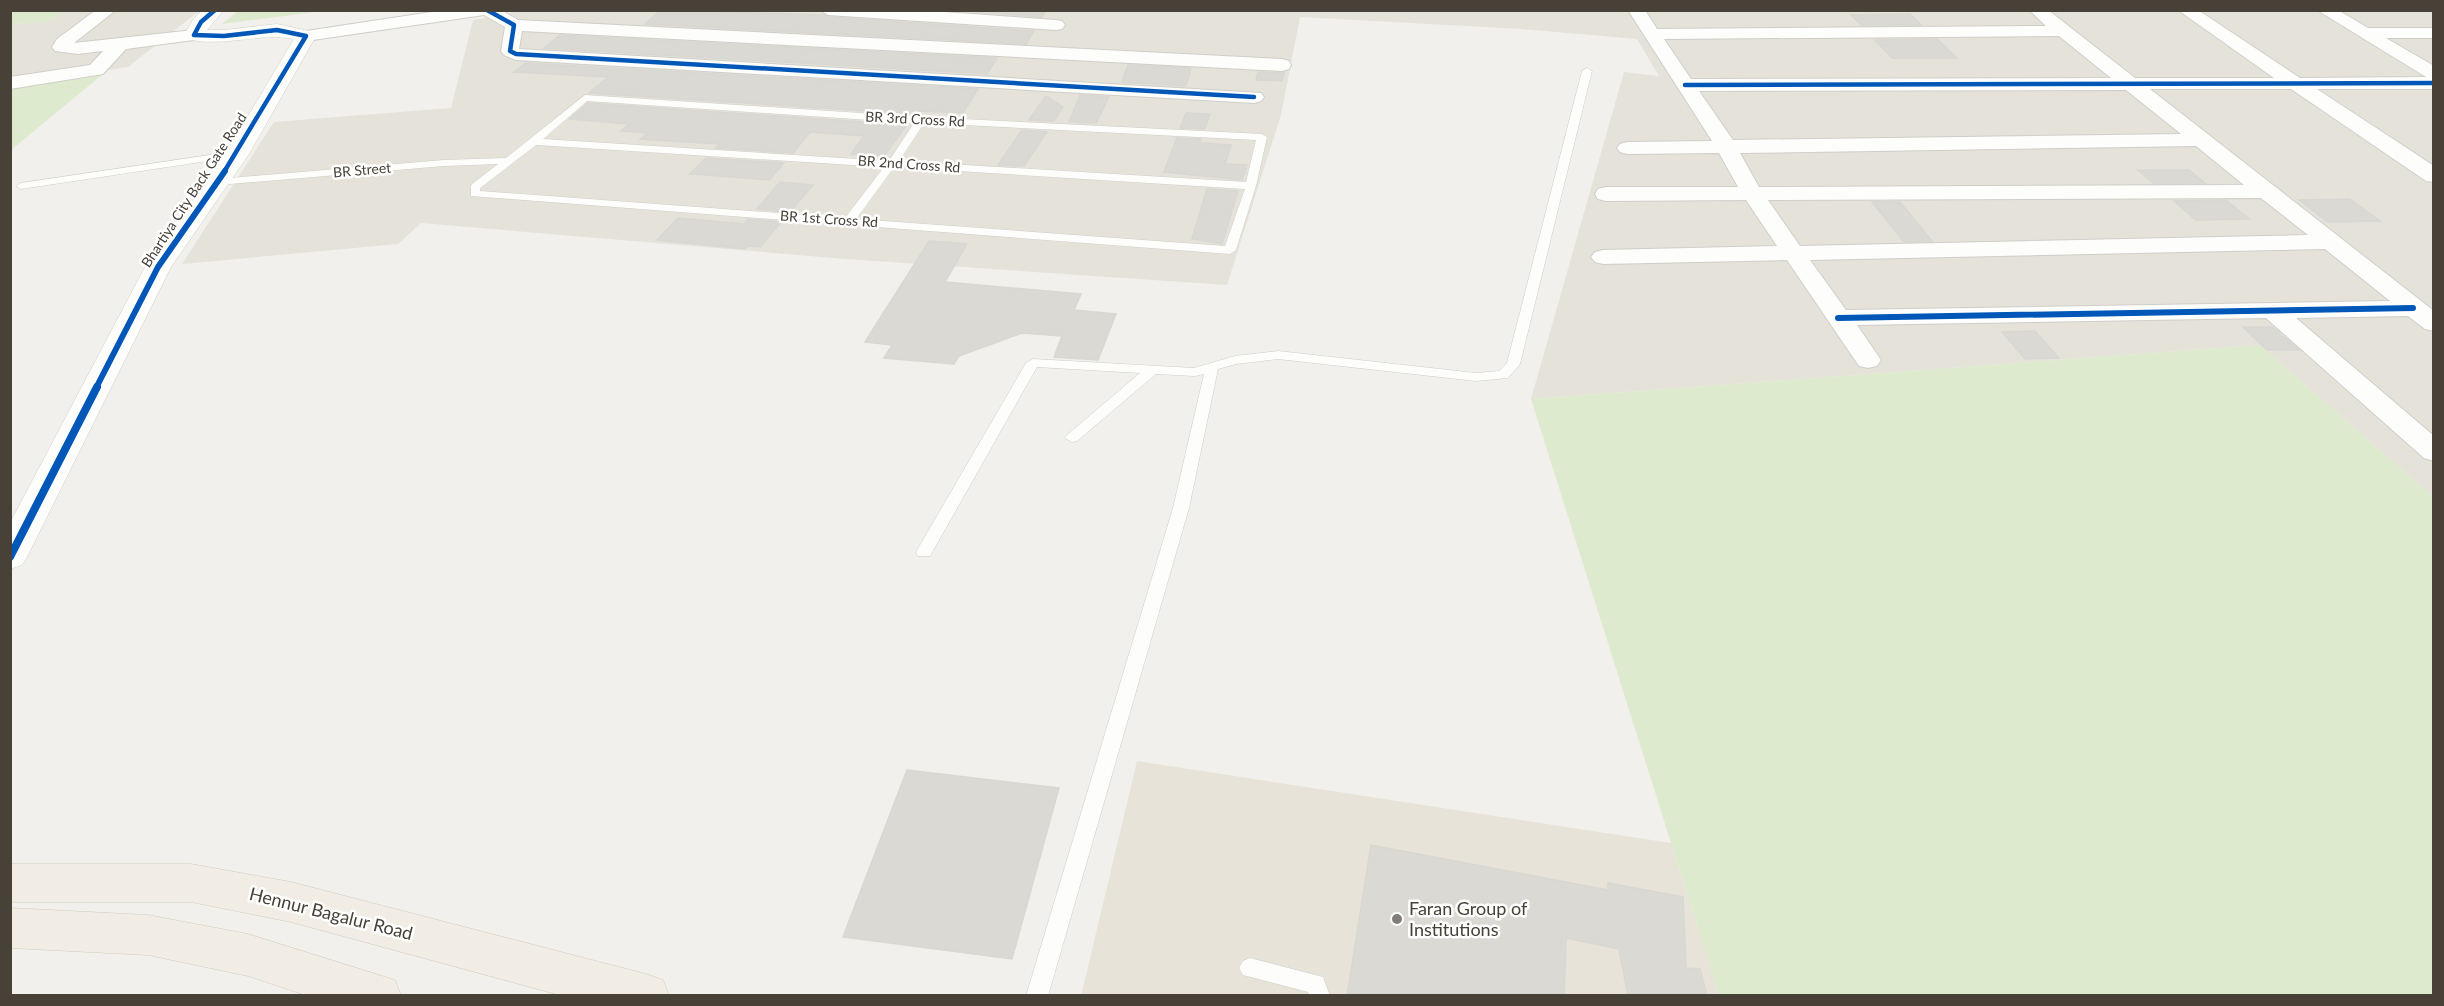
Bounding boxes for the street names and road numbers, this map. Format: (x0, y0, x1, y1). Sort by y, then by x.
street label: BR 3rd Cross Rd (865, 107, 965, 130)
street label: Bhartiya City Back Gate Road (137, 109, 250, 270)
street label: BR 2nd Cross Rd (857, 151, 961, 176)
street label: BR Street (332, 158, 392, 181)
street label: BR 1st Cross Rd (779, 207, 879, 230)
street label: Hennur Bagalur Road (247, 882, 415, 944)

